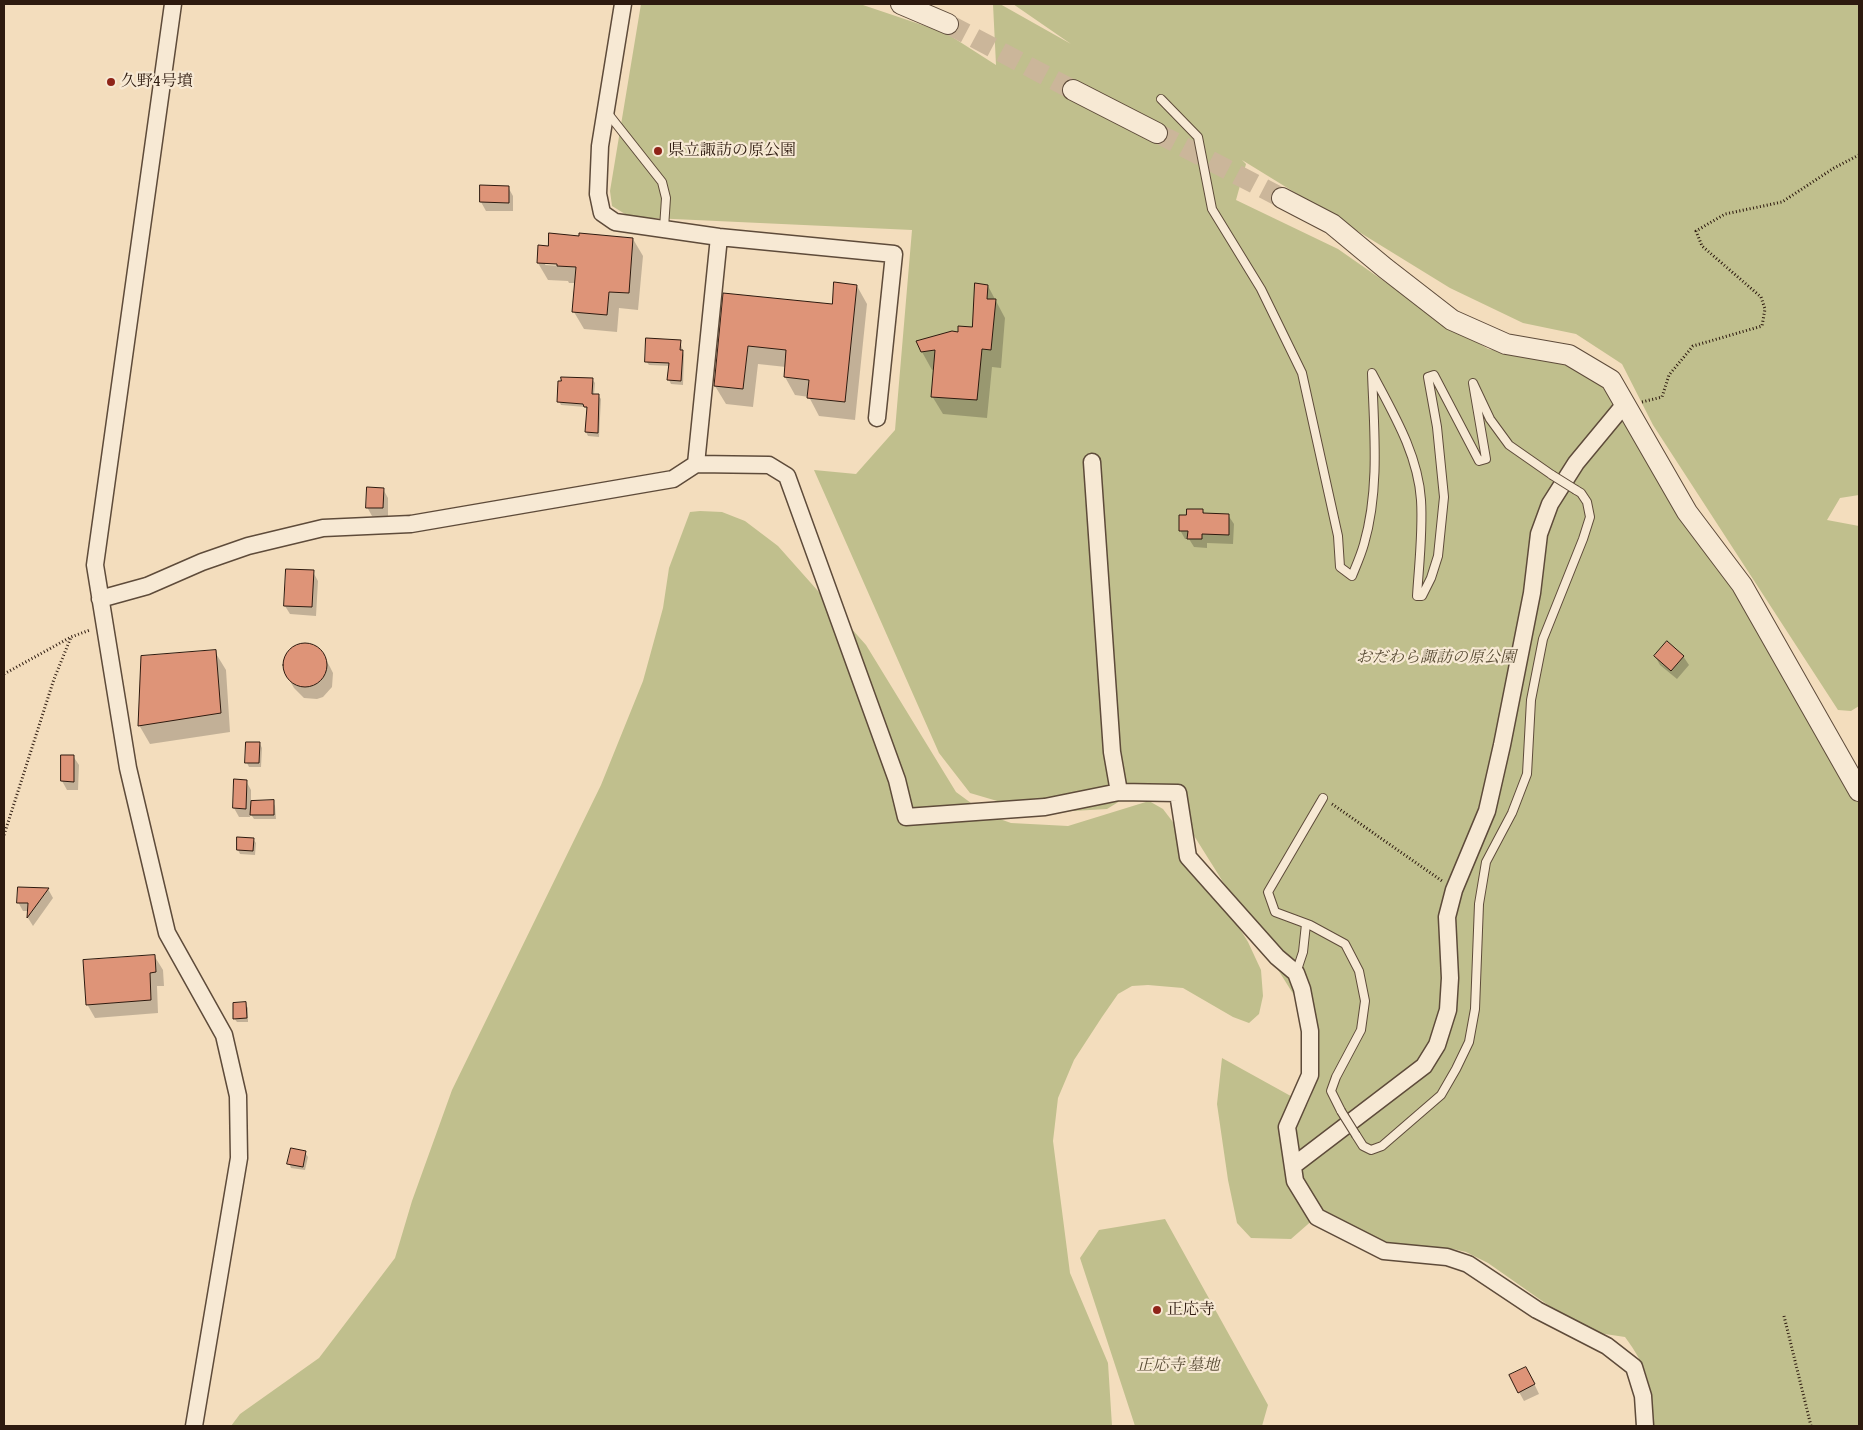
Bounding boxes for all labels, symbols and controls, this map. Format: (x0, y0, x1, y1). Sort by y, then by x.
place label: 久野4号墳 (121, 72, 193, 92)
marker: 久野4号墳 (105, 76, 117, 88)
place label: 県立諏訪の原公園 (668, 141, 796, 161)
marker: 県立諏訪の原公園 (652, 145, 664, 157)
park label: おだわら諏訪の原公園 (1356, 648, 1516, 668)
place label: 正応寺 (1167, 1300, 1215, 1320)
marker: 正応寺 (1151, 1304, 1163, 1316)
park label: 正応寺 墓地 (1136, 1356, 1220, 1376)

